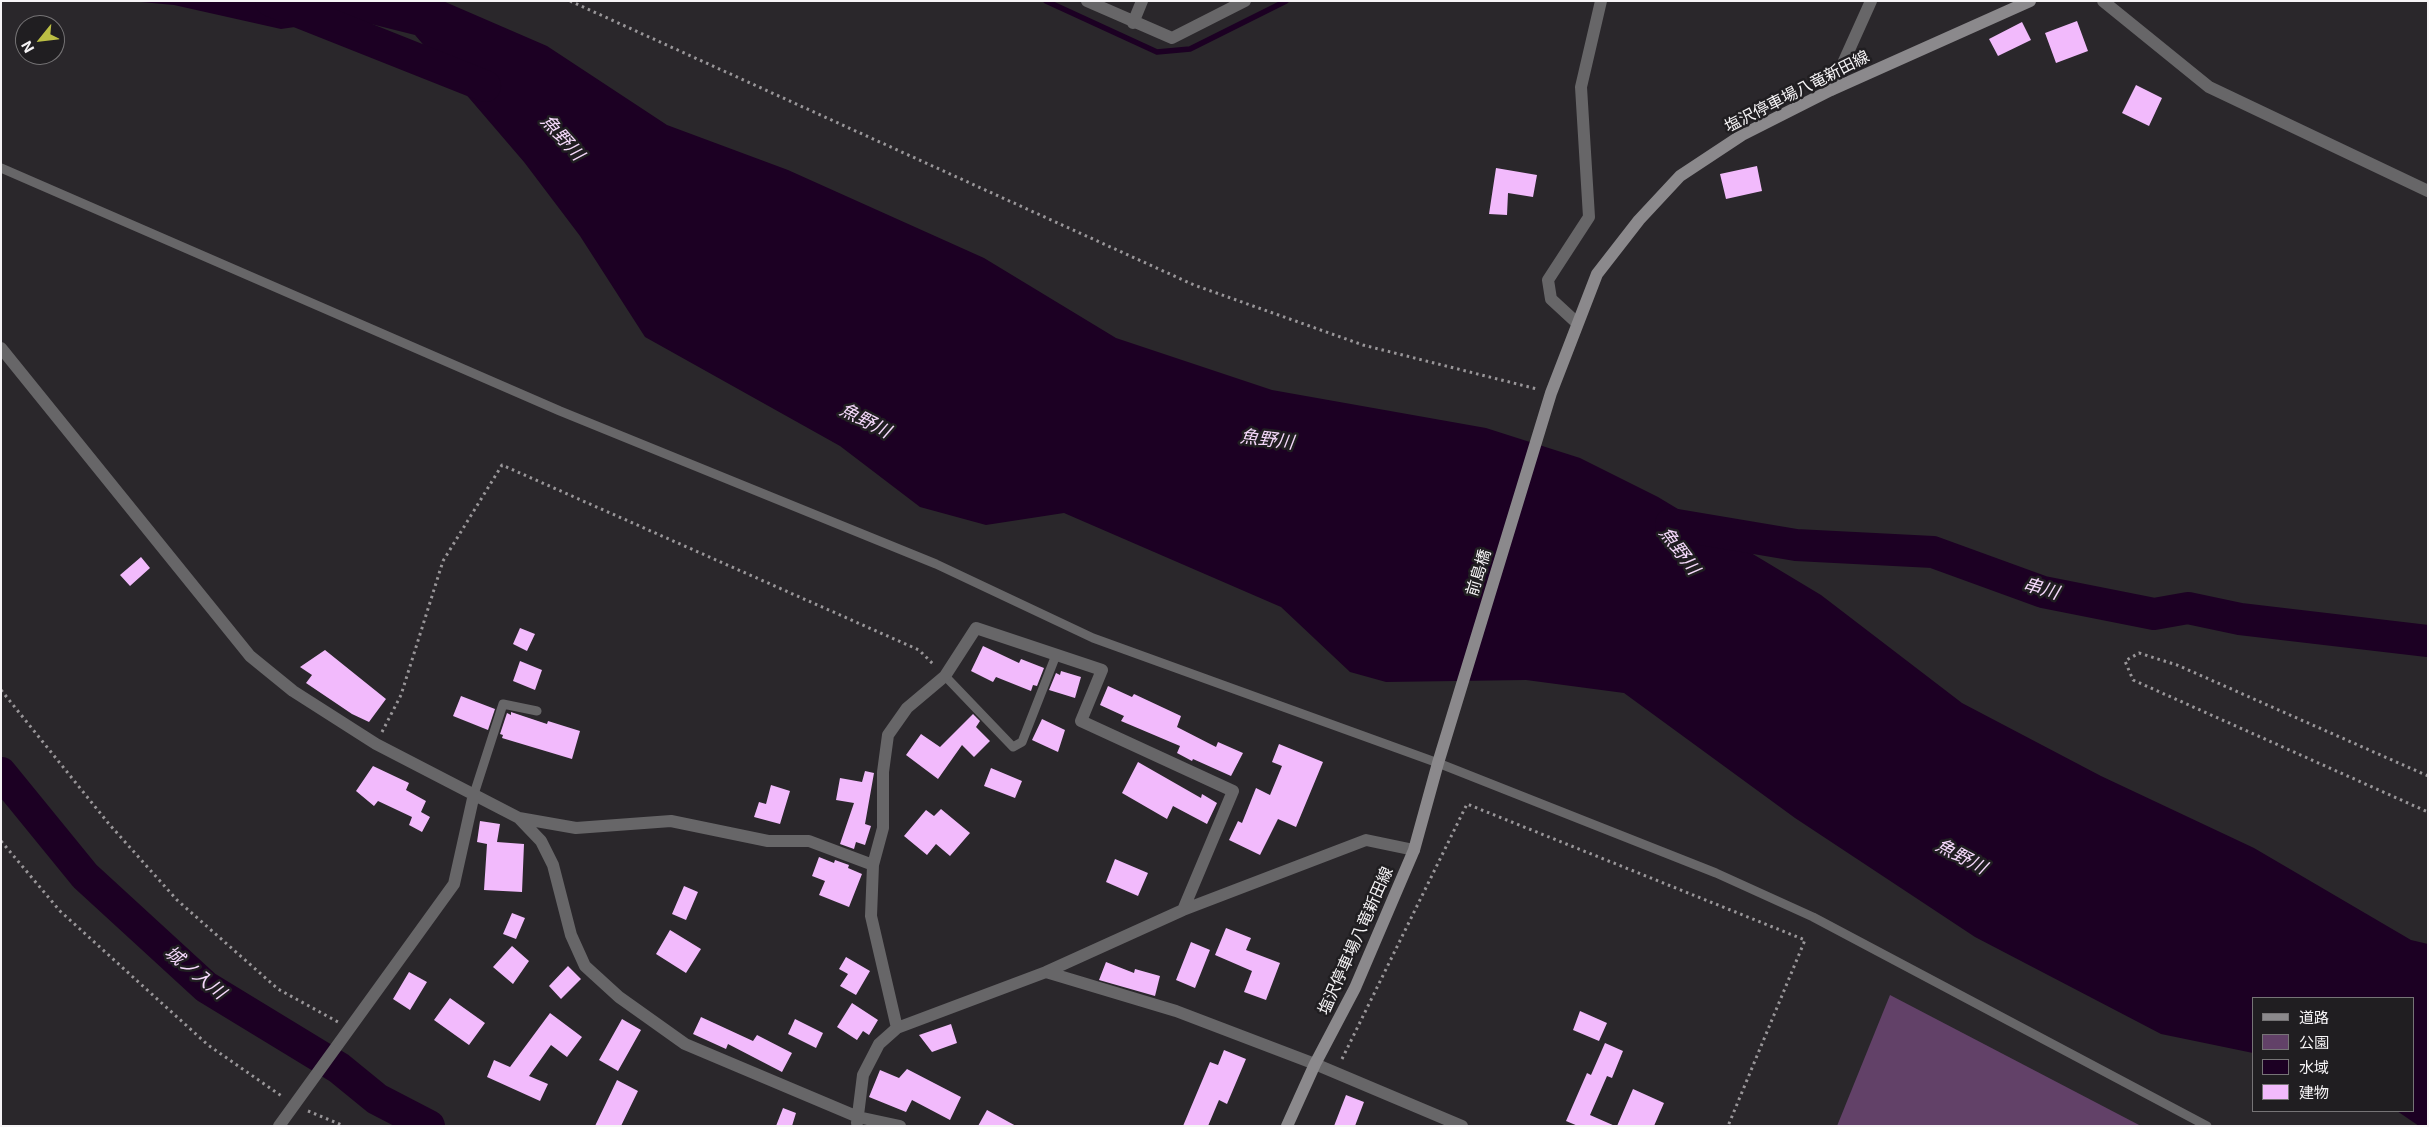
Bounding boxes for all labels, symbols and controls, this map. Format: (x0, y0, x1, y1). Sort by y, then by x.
north arrow (15, 15, 65, 65)
text: N (17, 38, 37, 56)
street label: 塩沢停車場八竜新田線 (1721, 47, 1873, 137)
water label: 魚野川 (536, 111, 588, 165)
water label: 魚野川 (836, 399, 894, 443)
water label: 魚野川 (1239, 426, 1295, 454)
water label: 魚野川 (1654, 523, 1704, 579)
street label: 前島橋 (1463, 547, 1495, 599)
water label: 串川 (2021, 574, 2061, 604)
water label: 魚野川 (1932, 835, 1990, 879)
street label: 塩沢停車場八竜新田線 (1315, 864, 1397, 1018)
water label: 城ノ入川 (160, 942, 230, 1004)
legend (2252, 997, 2414, 1112)
text: 道路 (2299, 1008, 2329, 1027)
text: 公園 (2299, 1033, 2329, 1052)
text: 水域 (2299, 1058, 2329, 1077)
text: 建物 (2299, 1083, 2329, 1102)

